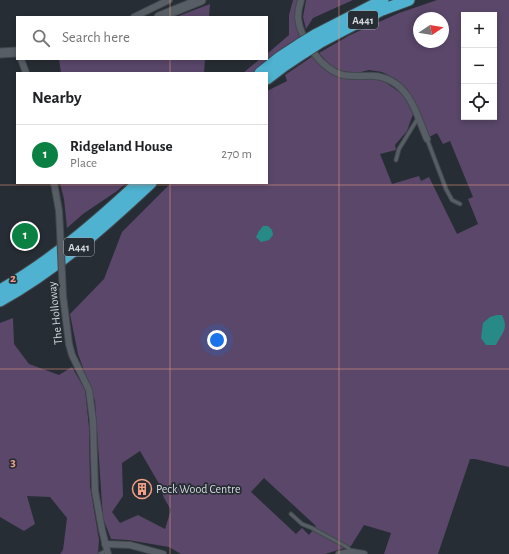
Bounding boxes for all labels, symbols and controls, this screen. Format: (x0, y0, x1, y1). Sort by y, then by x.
road number: A441 (348, 11, 378, 29)
north arrow (413, 12, 449, 48)
map controls (461, 12, 497, 120)
button: + (461, 12, 497, 48)
search box (16, 16, 268, 60)
icon: search (30, 27, 52, 49)
text: Search here (62, 30, 130, 45)
button: − (461, 48, 497, 84)
button: locate (461, 84, 497, 120)
text: Nearby (32, 89, 82, 106)
text: Ridgeland House (70, 139, 173, 154)
text: 1 (43, 148, 47, 161)
text: 270 m (221, 148, 252, 161)
text: Place (70, 157, 97, 170)
pin: 1 (12, 221, 38, 251)
road number: A441 (64, 238, 94, 256)
text: 2 (10, 272, 16, 285)
street label: The Holloway (46, 281, 65, 345)
your location (207, 330, 227, 350)
text: 3 (10, 456, 16, 469)
building icon: Peck Wood Centre (131, 478, 153, 500)
place label: Peck Wood Centre (156, 483, 240, 495)

